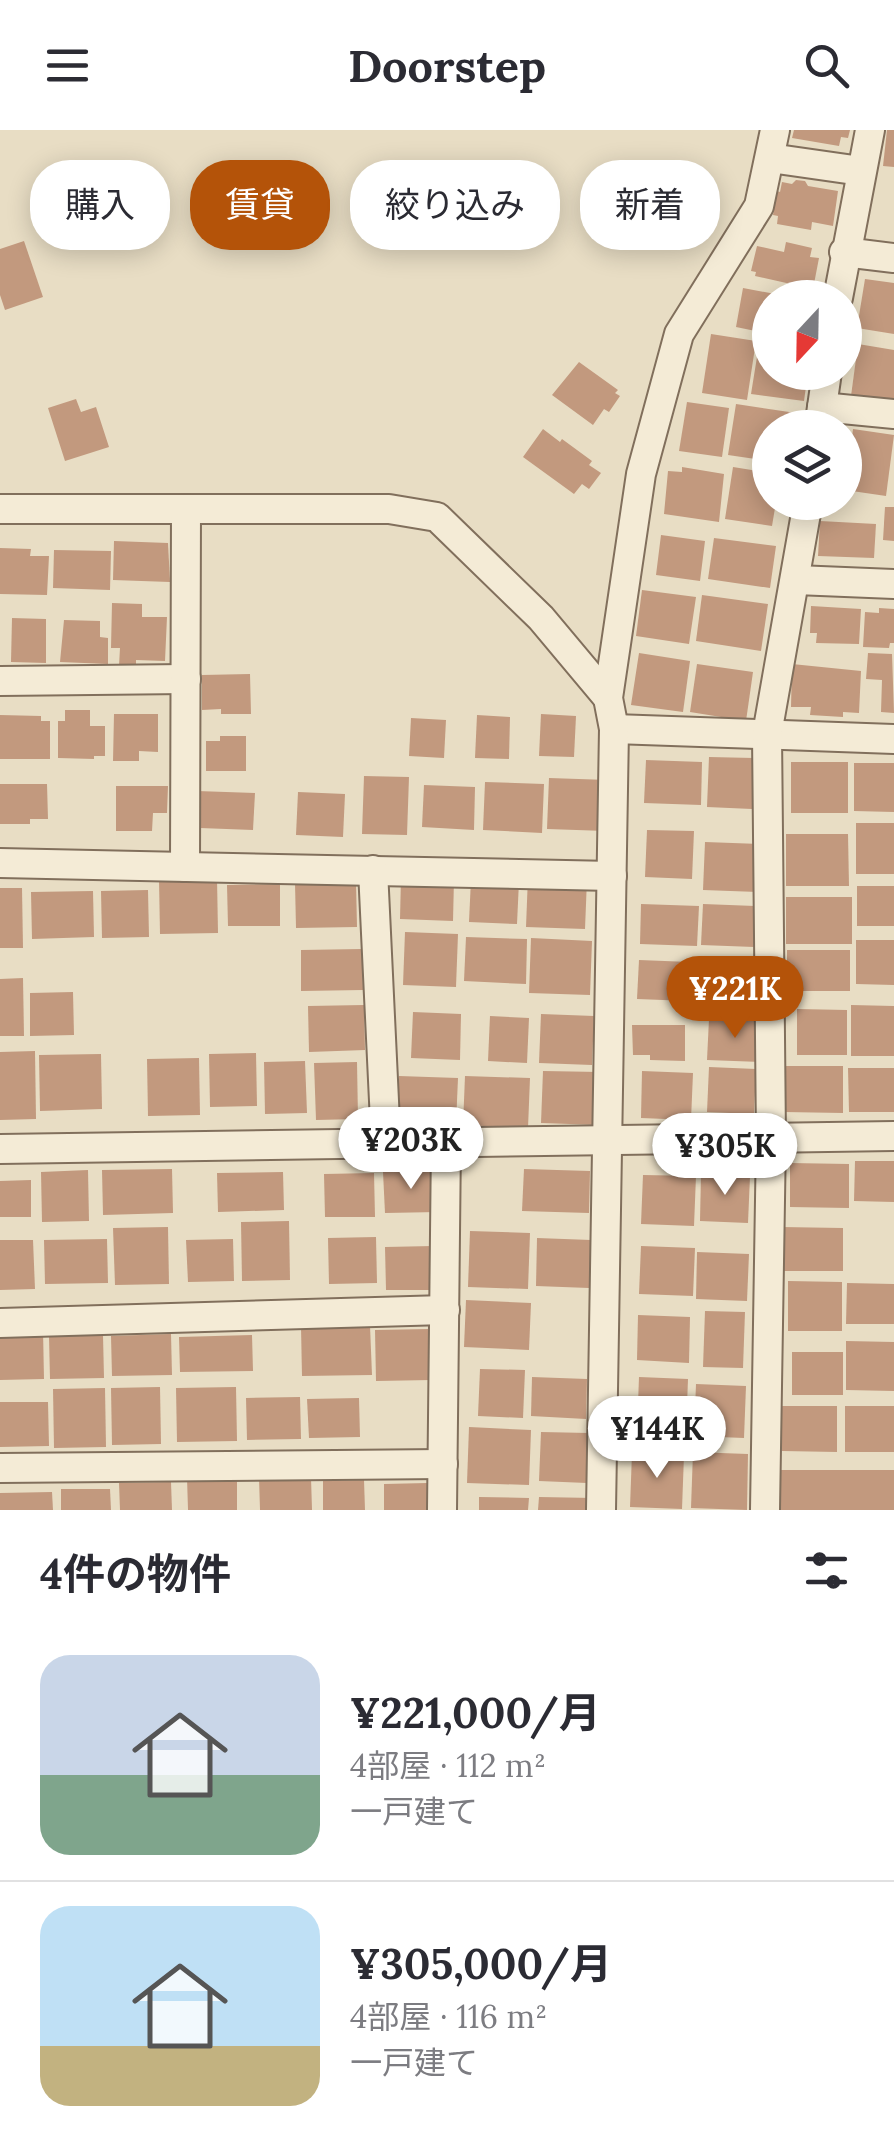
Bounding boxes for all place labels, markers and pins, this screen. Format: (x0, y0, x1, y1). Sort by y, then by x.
pin: ¥221K (665, 956, 805, 1041)
pin: ¥203K (341, 1107, 481, 1192)
pin: ¥305K (655, 1113, 795, 1198)
pin: ¥144K (587, 1396, 727, 1481)

